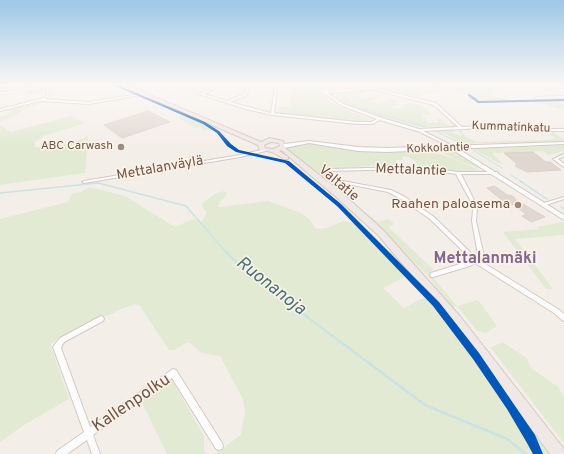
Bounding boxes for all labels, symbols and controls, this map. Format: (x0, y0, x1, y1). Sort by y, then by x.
street label: Kummatinkatu (471, 119, 551, 137)
place label: ABC Carwash (41, 140, 113, 154)
street label: Kokkolantie (406, 141, 470, 157)
marker: ABC Carwash (116, 142, 126, 152)
street label: Mettalanväylä (115, 153, 205, 185)
street label: Mettalantie (375, 161, 447, 181)
street label: Valtatie (314, 162, 362, 206)
place label: Raahen paloasema (391, 197, 510, 213)
marker: Raahen paloasema (513, 200, 523, 210)
district label: Mettalanmäki (434, 250, 536, 270)
water label: Ruonanoja (231, 253, 309, 321)
street label: Kallenpolku (89, 370, 175, 438)

